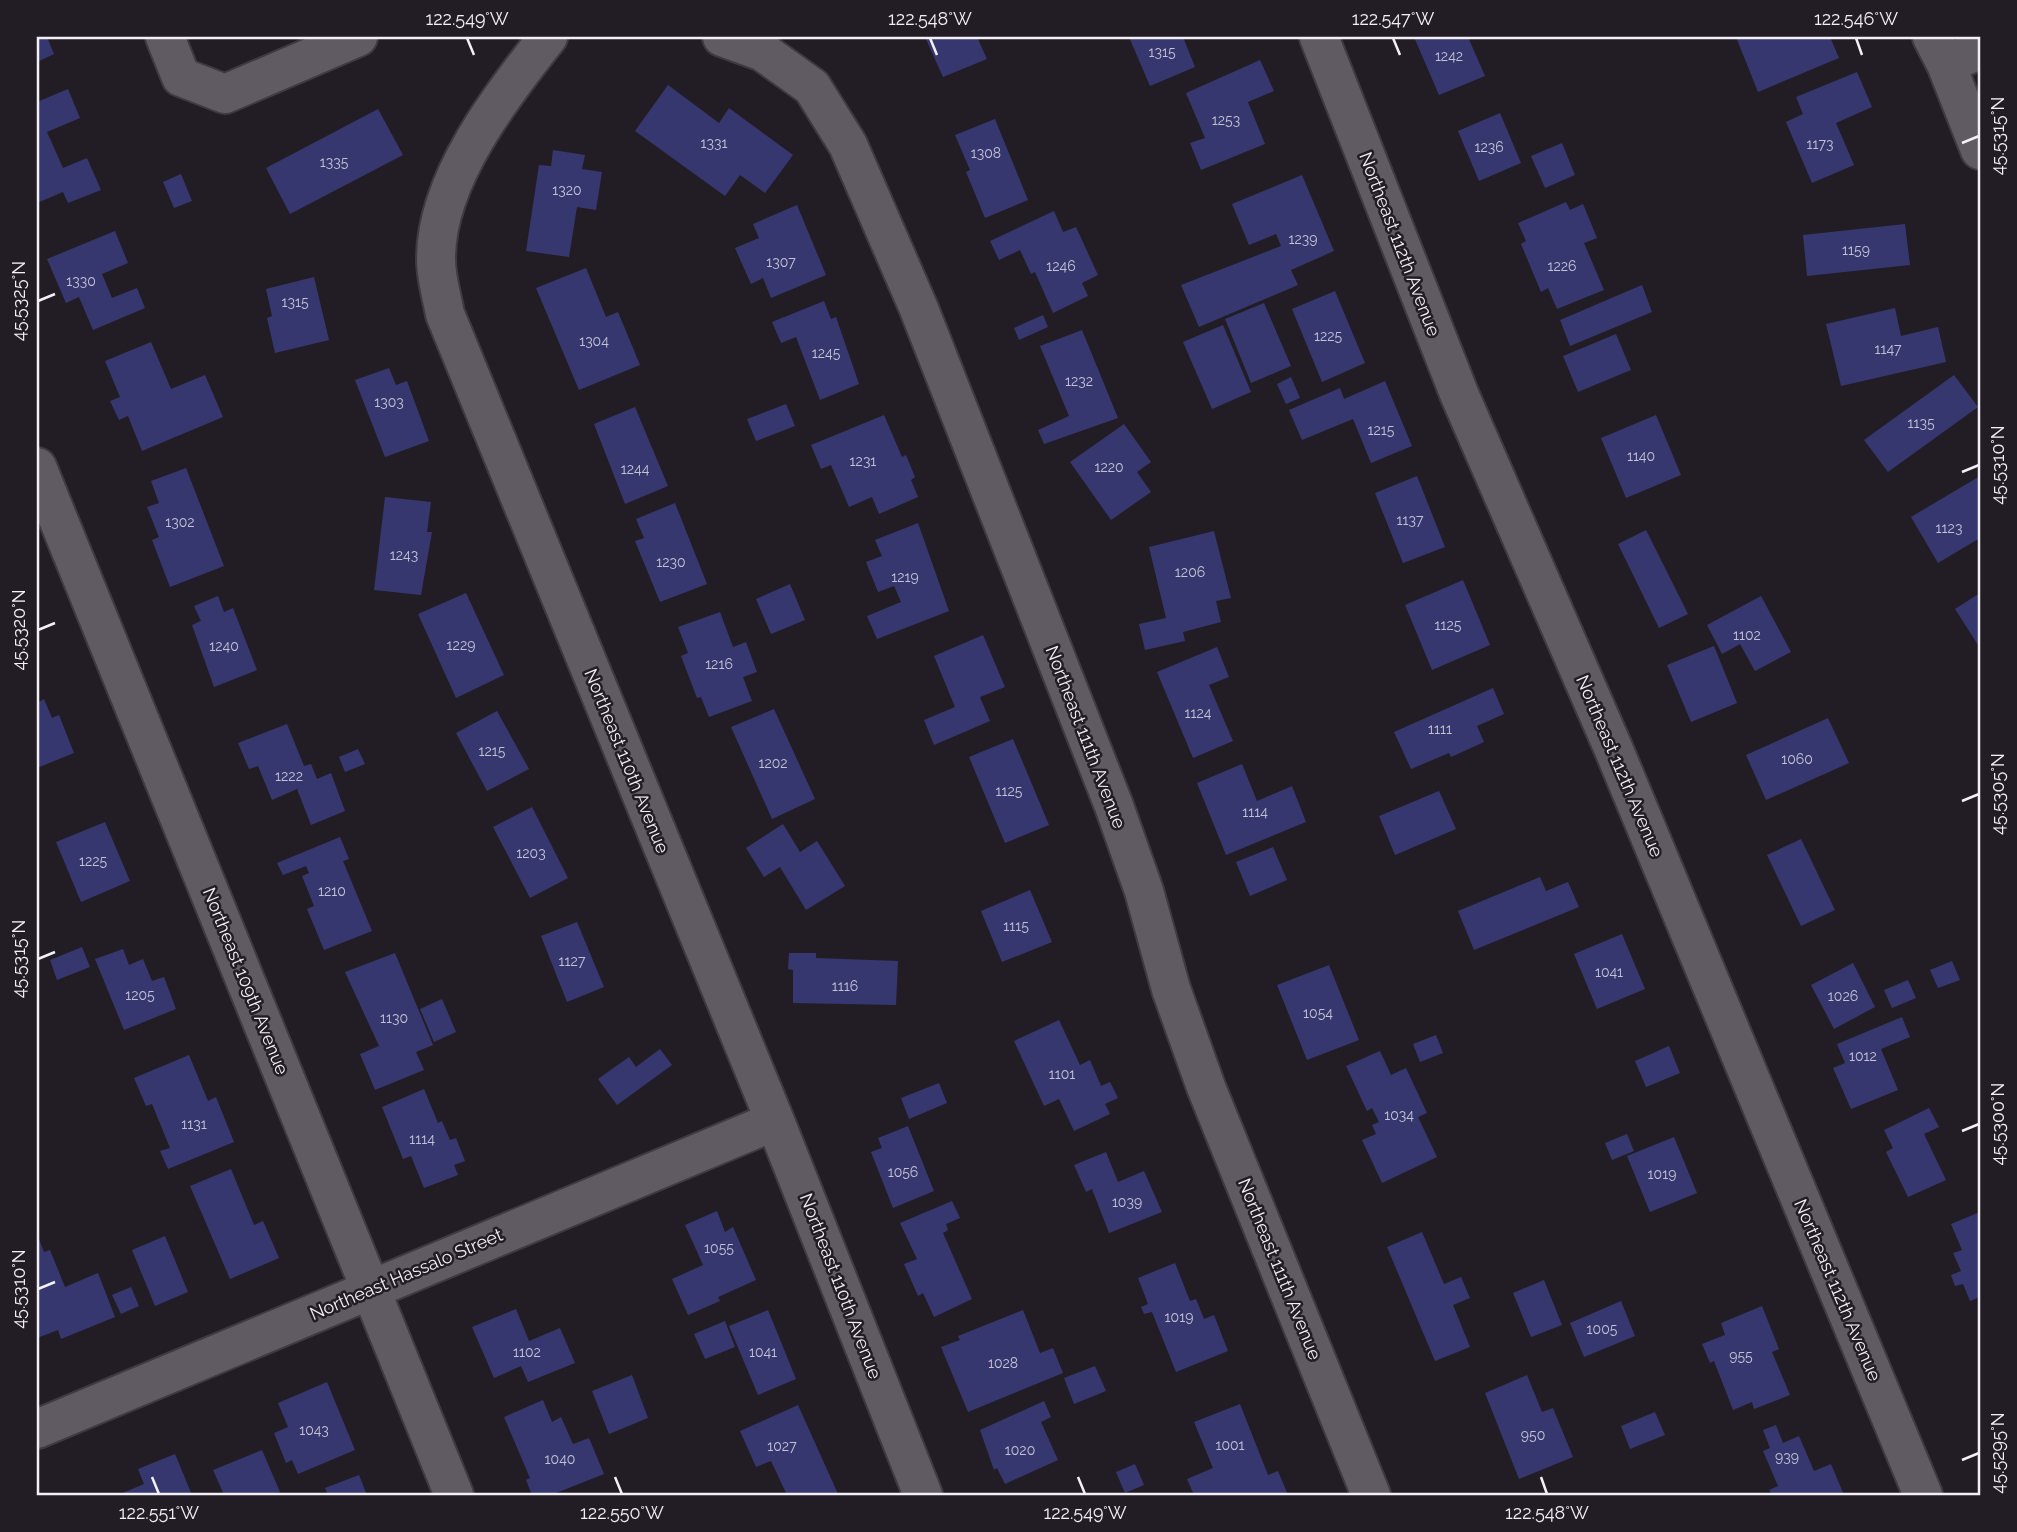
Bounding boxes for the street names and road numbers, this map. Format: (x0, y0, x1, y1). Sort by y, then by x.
street label: Northeast 112th Avenue (1355, 149, 1445, 339)
street label: Northeast 111th Avenue (1041, 643, 1131, 832)
street label: Northeast 110th Avenue (580, 666, 674, 857)
street label: Northeast 112th Avenue (1572, 672, 1668, 860)
street label: Northeast 109th Avenue (199, 884, 293, 1078)
street label: Northeast 111th Avenue (1234, 1175, 1326, 1363)
street label: Northeast 110th Avenue (796, 1190, 886, 1382)
street label: Northeast 112th Avenue (1790, 1196, 1886, 1384)
street label: Northeast Hassalo Street (306, 1224, 506, 1324)

